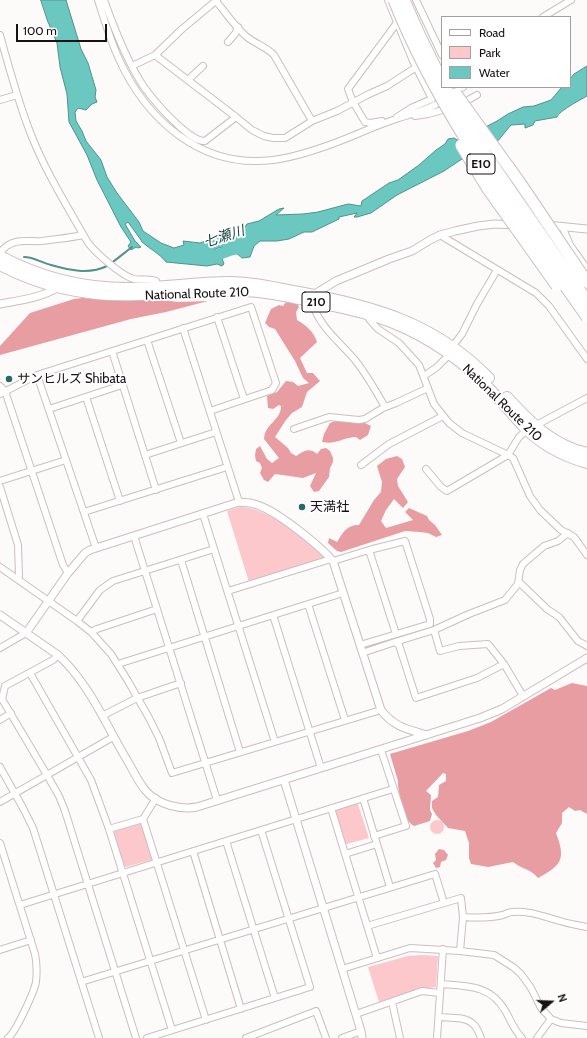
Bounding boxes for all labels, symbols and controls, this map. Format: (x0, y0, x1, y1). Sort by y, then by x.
scale bar (18, 16, 109, 42)
legend (441, 16, 571, 88)
text: 100 m (23, 23, 57, 38)
text: Road (479, 25, 505, 40)
text: Park (479, 45, 501, 60)
text: Water (479, 65, 509, 80)
road number: E10 (467, 154, 495, 174)
water label: 七瀬川 (201, 223, 247, 251)
street label: National Route 210 (145, 284, 249, 304)
road number: 210 (302, 292, 330, 312)
street label: National Route 210 (459, 361, 545, 445)
place label: サンヒルズ Shibata (17, 371, 126, 387)
marker: サンヒルズ Shibata (4, 374, 14, 384)
place label: 天満社 (310, 499, 349, 515)
marker: 天満社 (297, 502, 307, 512)
north arrow (531, 982, 571, 1022)
text: N (554, 992, 570, 1004)

